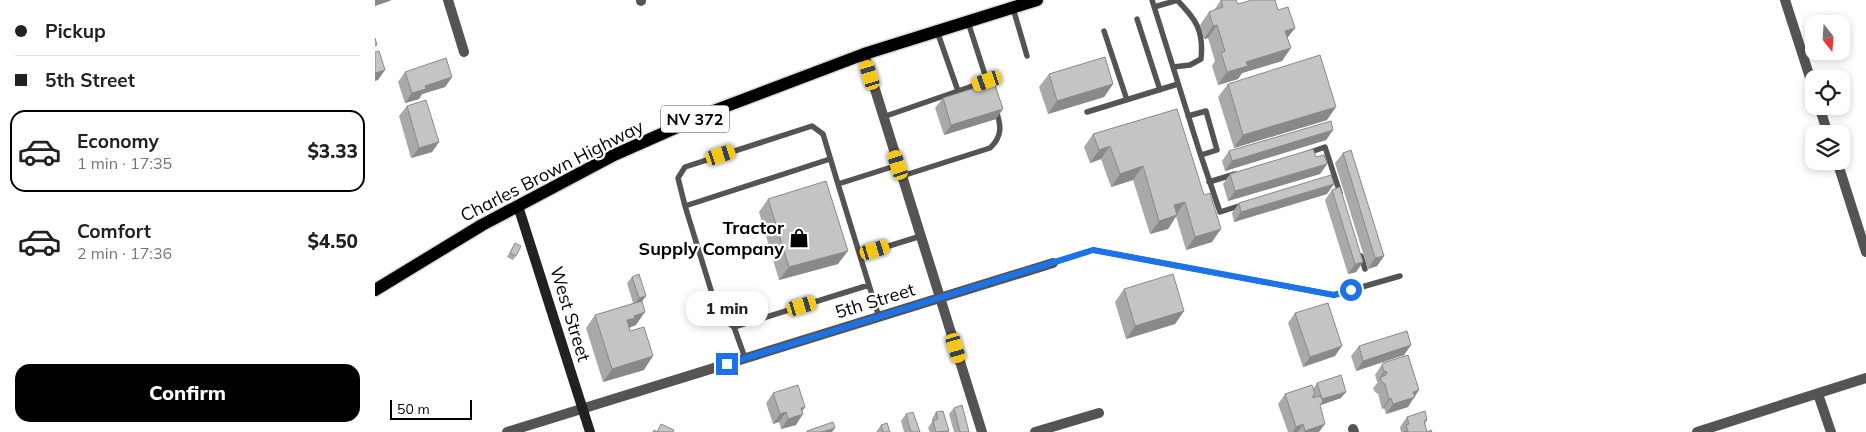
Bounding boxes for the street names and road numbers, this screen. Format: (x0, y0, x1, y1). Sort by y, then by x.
road number: NV 372 (661, 106, 729, 132)
street label: Charles Brown Highway (456, 114, 648, 227)
street label: West Street (545, 263, 596, 364)
street label: 5th Street (832, 278, 917, 324)

